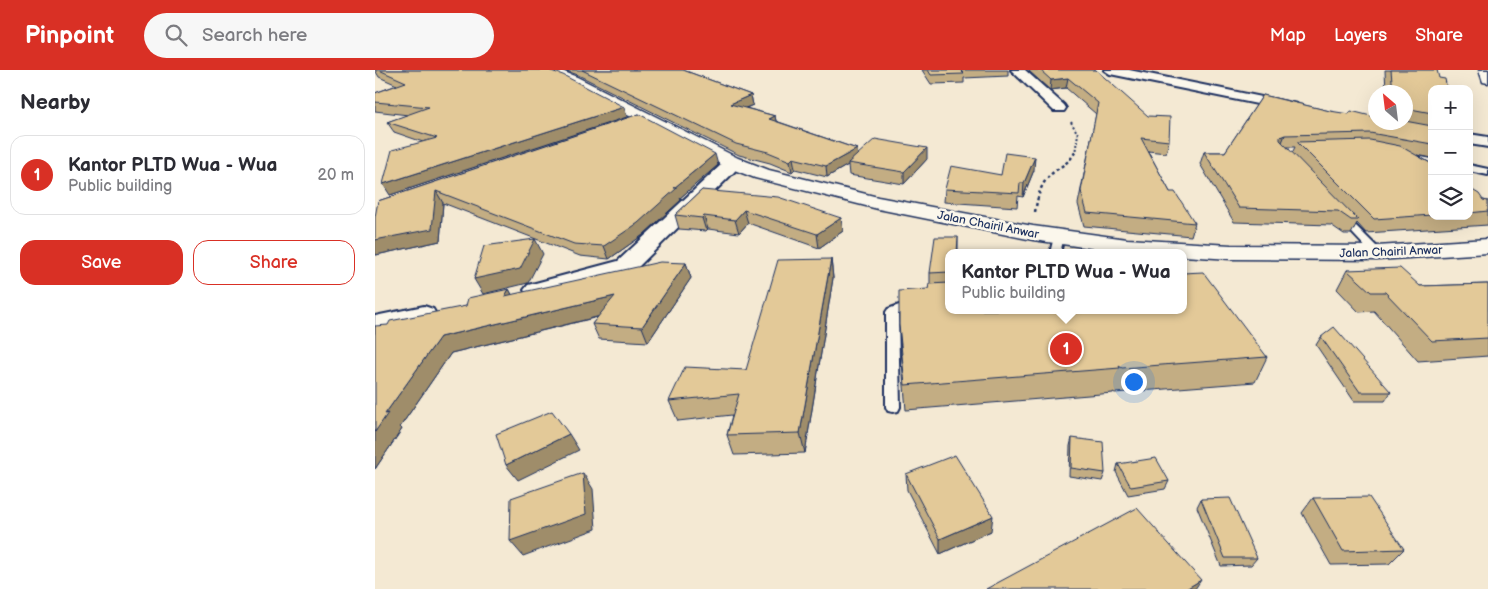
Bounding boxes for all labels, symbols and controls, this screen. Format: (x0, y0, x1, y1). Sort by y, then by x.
search box (144, 13, 494, 58)
text: Pinpoint (25, 21, 114, 50)
icon: search (162, 21, 190, 49)
text: Search here (202, 24, 307, 47)
text: Map (1270, 25, 1306, 46)
text: Layers (1334, 25, 1387, 46)
text: Share (1415, 25, 1463, 46)
north arrow (1368, 85, 1413, 130)
map controls (1428, 85, 1473, 220)
button: + (1428, 85, 1473, 130)
text: Nearby (20, 90, 90, 115)
button: − (1428, 130, 1473, 175)
text: Kantor PLTD Wua - Wua (68, 154, 277, 177)
text: 1 (34, 166, 40, 185)
text: 20 m (318, 166, 354, 185)
button: layers (1428, 175, 1473, 220)
text: Public building (68, 177, 172, 196)
street label: Jalan Chairil Anwar (936, 208, 1041, 242)
button: Save (20, 240, 183, 285)
button: Share (193, 240, 355, 285)
street label: Jalan Chairil Anwar (1339, 243, 1443, 261)
popup (945, 249, 1187, 314)
text: Kantor PLTD Wua - Wua (961, 261, 1171, 284)
text: Public building (961, 284, 1066, 303)
pin: 1 (1050, 330, 1082, 368)
your location (1121, 369, 1147, 395)

